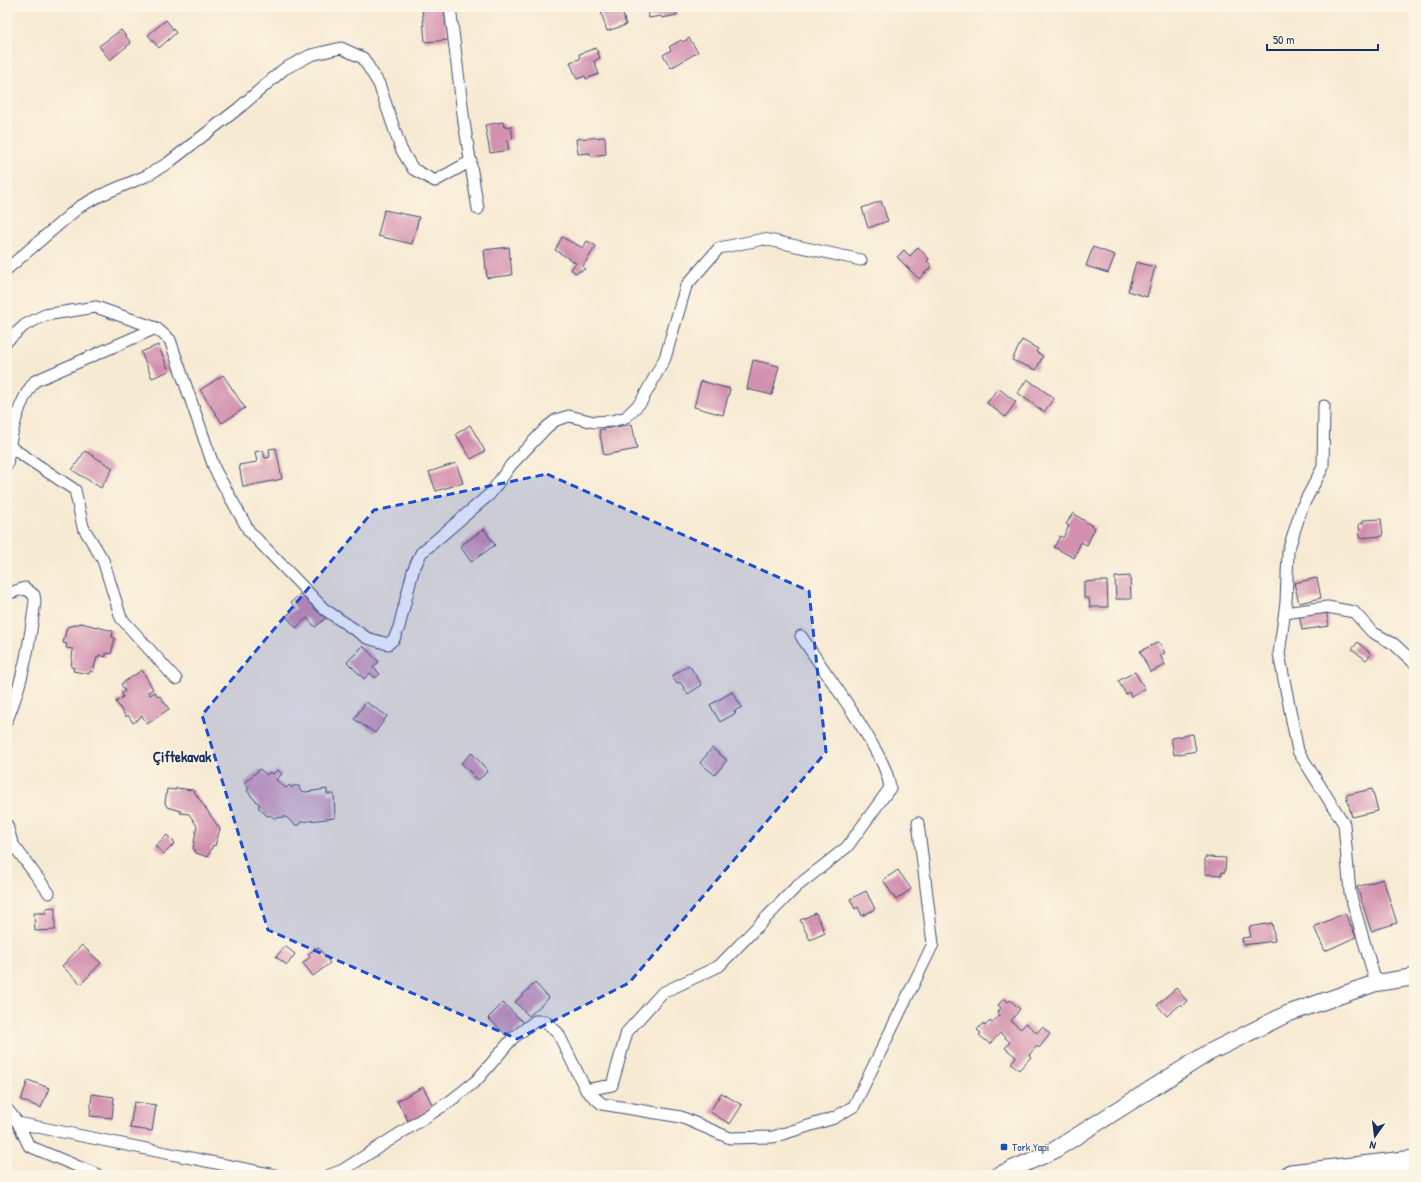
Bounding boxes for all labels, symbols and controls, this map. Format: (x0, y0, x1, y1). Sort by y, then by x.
scale bar (1267, 26, 1378, 52)
text: 50 m (1273, 31, 1294, 48)
district label: Çiftekavak (153, 746, 212, 767)
north arrow (1355, 1116, 1395, 1156)
text: N (1368, 1138, 1377, 1153)
place label: Tork Yapı (1012, 1140, 1049, 1154)
marker: Tork Yapı (999, 1142, 1009, 1152)

